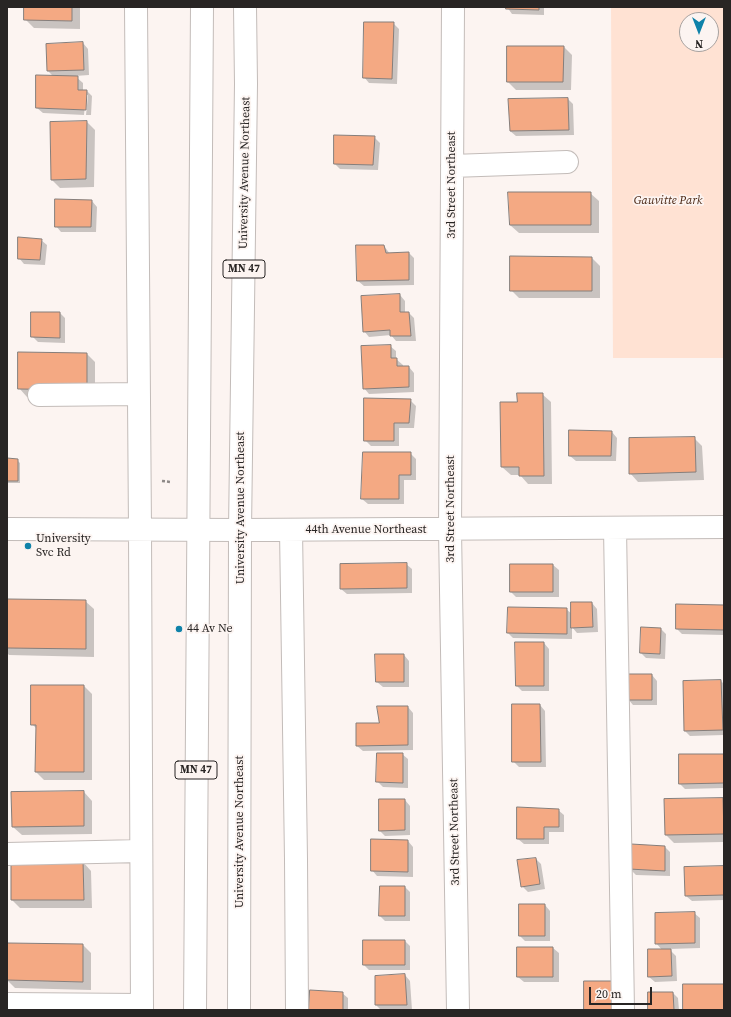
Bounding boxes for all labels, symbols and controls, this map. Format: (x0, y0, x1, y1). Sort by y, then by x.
north arrow (679, 12, 719, 52)
text: N (695, 36, 703, 51)
street label: University Avenue Northeast (236, 97, 254, 249)
street label: 3rd Street Northeast (445, 131, 459, 239)
park label: Gauvitte Park (634, 194, 702, 208)
road number: MN 47 (223, 260, 265, 278)
street label: University Avenue Northeast (234, 432, 248, 584)
street label: 3rd Street Northeast (444, 455, 458, 563)
street label: 44th Avenue Northeast (306, 523, 426, 537)
place label: University Svc Rd (36, 532, 91, 560)
marker: University Svc Rd (23, 541, 33, 551)
place label: 44 Av Ne (187, 622, 233, 636)
marker: 44 Av Ne (174, 624, 184, 634)
street label: University Avenue Northeast (233, 756, 247, 908)
road number: MN 47 (175, 761, 217, 779)
street label: 3rd Street Northeast (447, 778, 463, 886)
scale bar (591, 979, 654, 1005)
text: 20 m (596, 986, 622, 1002)

